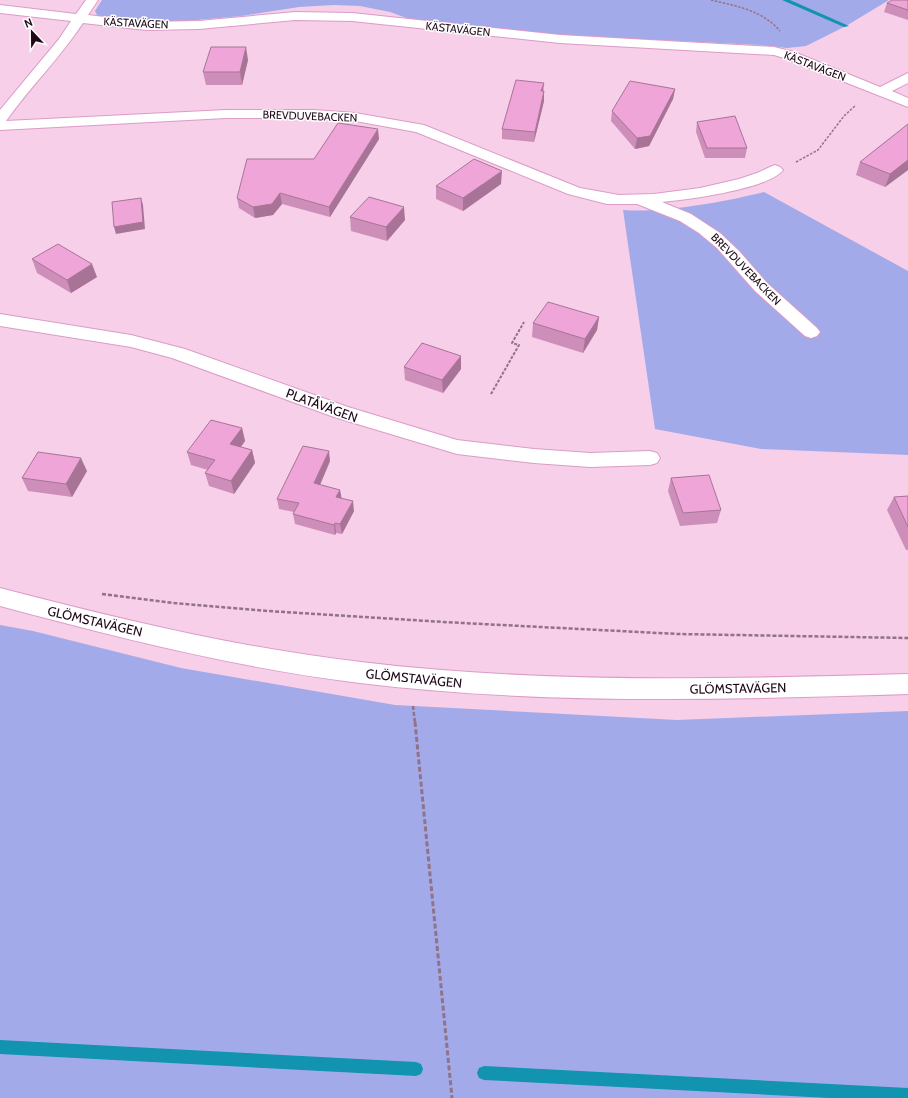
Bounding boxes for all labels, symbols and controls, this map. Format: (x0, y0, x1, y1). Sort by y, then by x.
north arrow (12, 12, 52, 52)
street label: KÄSTAVÄGEN (103, 14, 169, 32)
text: N (22, 15, 34, 31)
street label: KÄSTAVÄGEN (425, 19, 491, 39)
street label: KÄSTAVÄGEN (782, 48, 848, 84)
street label: BREVDUVEBACKEN (262, 107, 358, 125)
street label: BREVDUVEBACKEN (708, 230, 784, 308)
street label: PLATÅVÄGEN (284, 384, 360, 425)
street label: GLÖMSTAVÄGEN (46, 602, 144, 640)
street label: GLÖMSTAVÄGEN (365, 665, 463, 691)
street label: GLÖMSTAVÄGEN (689, 679, 787, 697)

